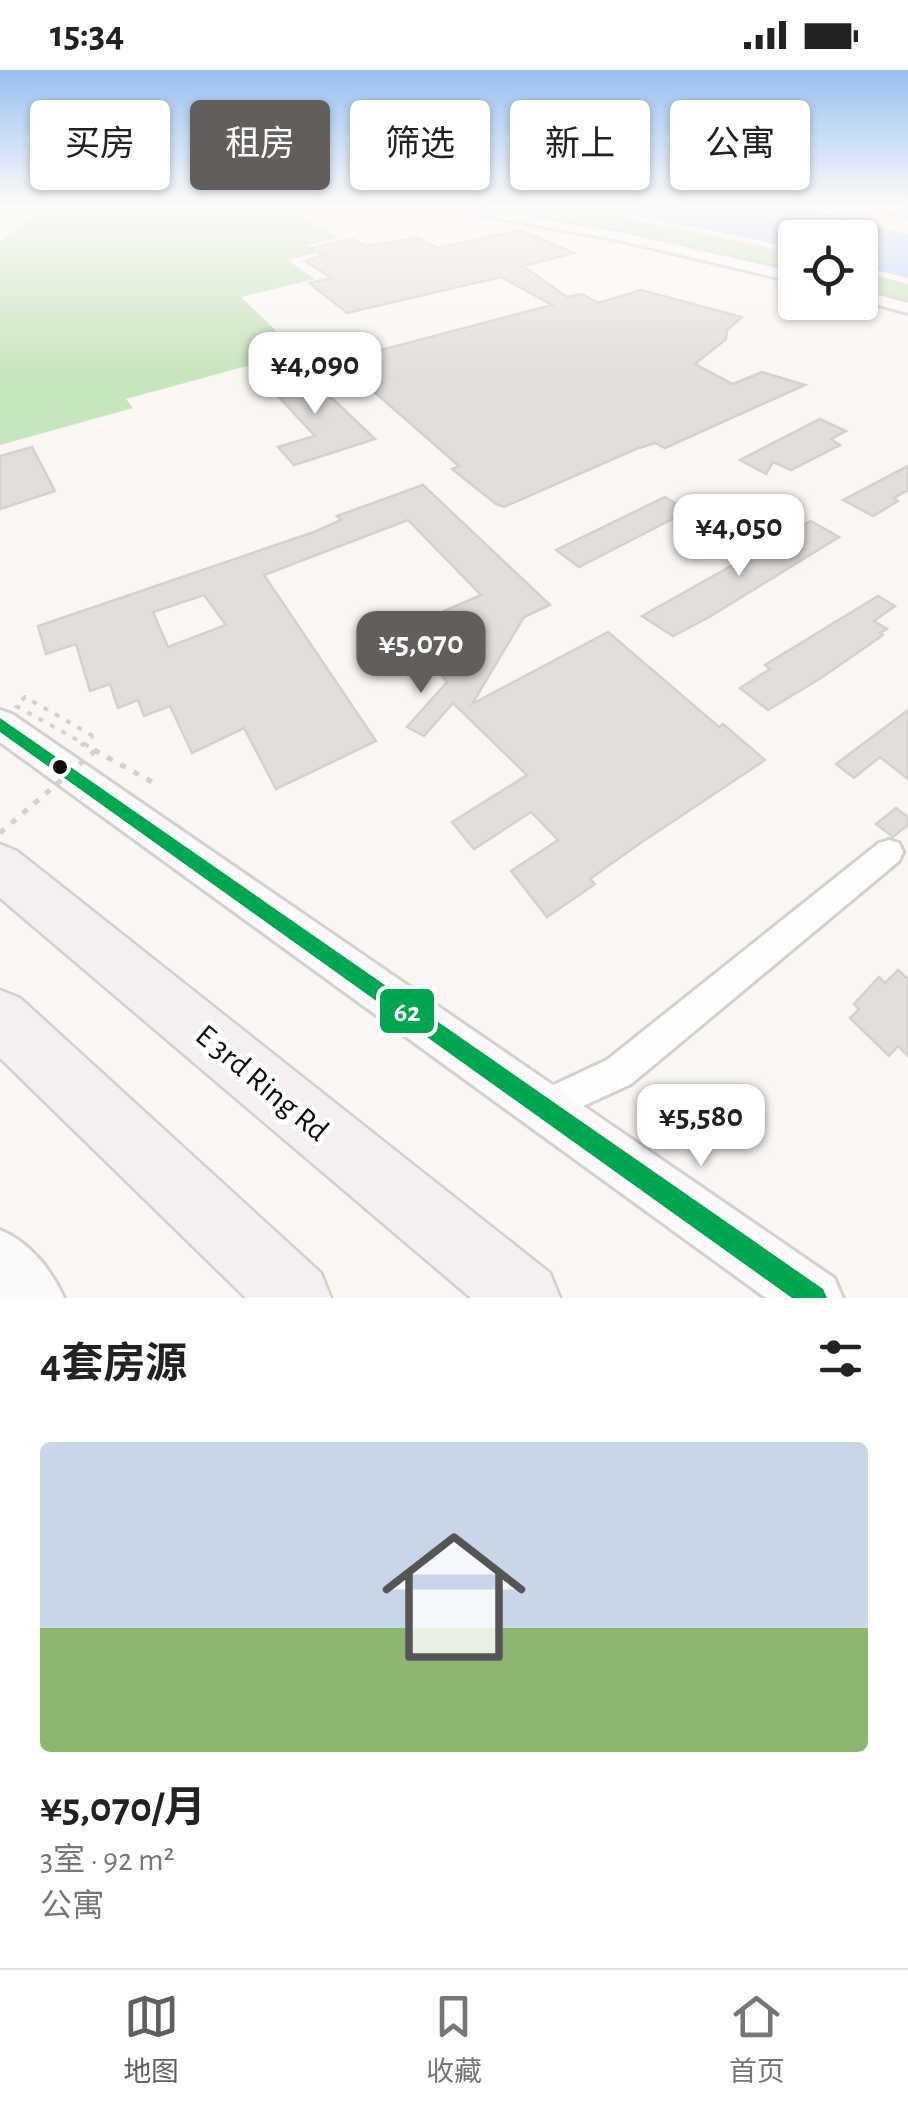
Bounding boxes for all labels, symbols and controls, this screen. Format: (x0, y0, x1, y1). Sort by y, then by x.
text: 15:34 (50, 16, 124, 54)
chip: 买房 (30, 100, 170, 190)
chip: 租房 (190, 100, 330, 190)
chip: 筛选 (350, 100, 490, 190)
chip: 新上 (510, 100, 650, 190)
chip: 公寓 (670, 100, 810, 190)
map controls (778, 220, 878, 320)
button: locate (778, 220, 878, 320)
pin: ¥4,090 (234, 332, 396, 417)
text: ¥4,090 (270, 348, 360, 380)
pin: ¥4,050 (658, 494, 820, 579)
text: ¥4,050 (695, 510, 783, 542)
pin: ¥5,070 (340, 611, 502, 696)
text: ¥5,070 (378, 627, 464, 659)
unlabelled marker (50, 757, 70, 777)
line badge: 62 (378, 987, 436, 1035)
text: 62 (394, 999, 420, 1027)
street label: E 3rd Ring Rd (190, 1019, 334, 1147)
pin: ¥5,580 (620, 1084, 782, 1169)
text: ¥5,580 (659, 1100, 743, 1132)
icon: filters (813, 1331, 868, 1386)
text: 4套房源 (40, 1343, 187, 1385)
icon: home (364, 1507, 544, 1687)
text: ¥5,070/月 (40, 1787, 206, 1829)
text: 3室 · 92 m² (40, 1844, 175, 1876)
text: 公寓 (40, 1890, 104, 1922)
tab: 地图 (123, 1989, 179, 2090)
tab: 收藏 (426, 1989, 482, 2090)
tab: 首页 (729, 1989, 785, 2090)

